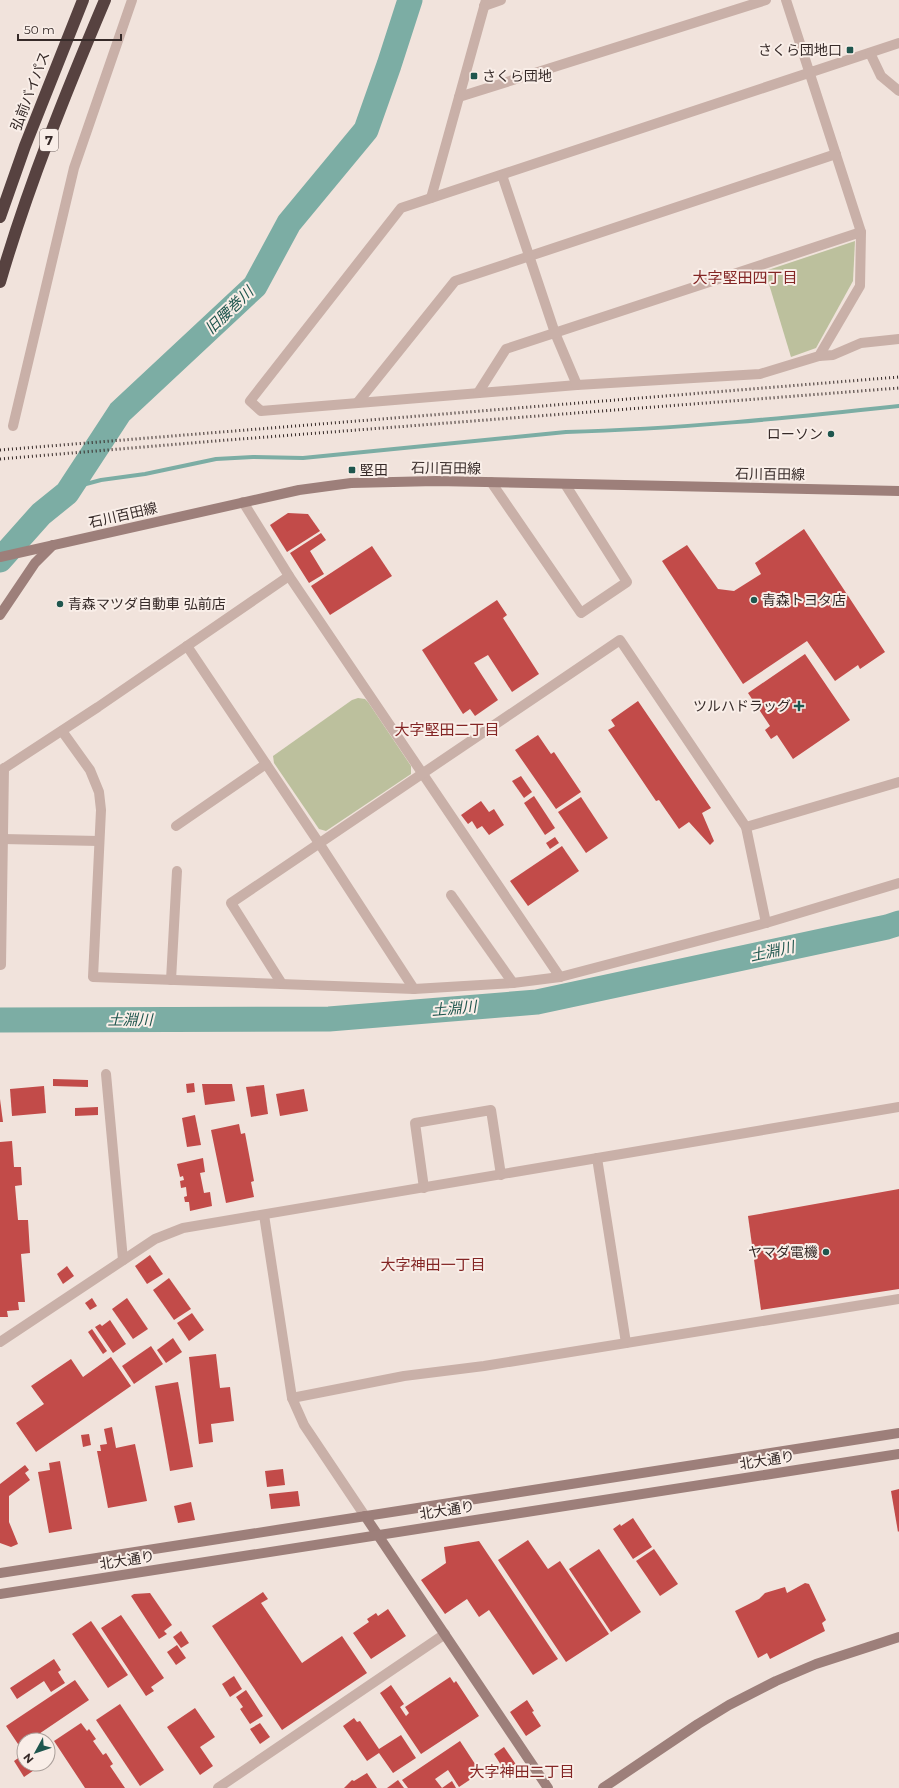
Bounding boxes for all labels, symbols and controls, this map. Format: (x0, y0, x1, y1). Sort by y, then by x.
scale bar (18, 16, 121, 42)
text: 50 m (24, 22, 55, 37)
place label: さくら団地口 (758, 41, 842, 59)
marker: さくら団地口 (845, 45, 855, 55)
street label: 弘前バイパス (7, 49, 53, 133)
place label: さくら団地 (482, 67, 552, 85)
marker: さくら団地 (469, 71, 479, 81)
road number: 7 (40, 129, 58, 151)
district label: 大字堅田四丁目 (692, 268, 798, 287)
water label: 旧腰巻川 (201, 281, 259, 338)
place label: ローソン (767, 425, 823, 443)
marker: ローソン (826, 429, 836, 439)
street label: 石川百田線 (411, 458, 481, 478)
place label: 堅田 (360, 461, 388, 479)
street label: 石川百田線 (735, 464, 805, 484)
marker: 堅田 (347, 465, 357, 475)
street label: 石川百田線 (87, 498, 159, 532)
place label: 青森トヨタ店 (762, 591, 846, 609)
place label: 青森マツダ自動車 弘前店 (68, 595, 226, 613)
marker: 青森トヨタ店 (749, 595, 759, 605)
marker: 青森マツダ自動車 弘前店 (55, 599, 65, 609)
place label: ツルハドラッグ (693, 697, 791, 715)
marker: ツルハドラッグ (794, 701, 804, 711)
district label: 大字堅田二丁目 (394, 720, 500, 739)
water label: 土淵川 (748, 937, 798, 965)
water label: 土淵川 (431, 996, 479, 1019)
water label: 土淵川 (107, 1010, 154, 1029)
place label: ヤマダ電機 (748, 1243, 818, 1261)
marker: ヤマダ電機 (821, 1247, 831, 1257)
district label: 大字神田一丁目 (380, 1255, 486, 1274)
street label: 北大通り (738, 1447, 796, 1473)
street label: 北大通り (418, 1497, 476, 1523)
street label: 北大通り (98, 1547, 156, 1573)
north arrow (16, 1732, 56, 1772)
text: N (20, 1751, 37, 1766)
district label: 大字神田二丁目 (469, 1762, 575, 1781)

